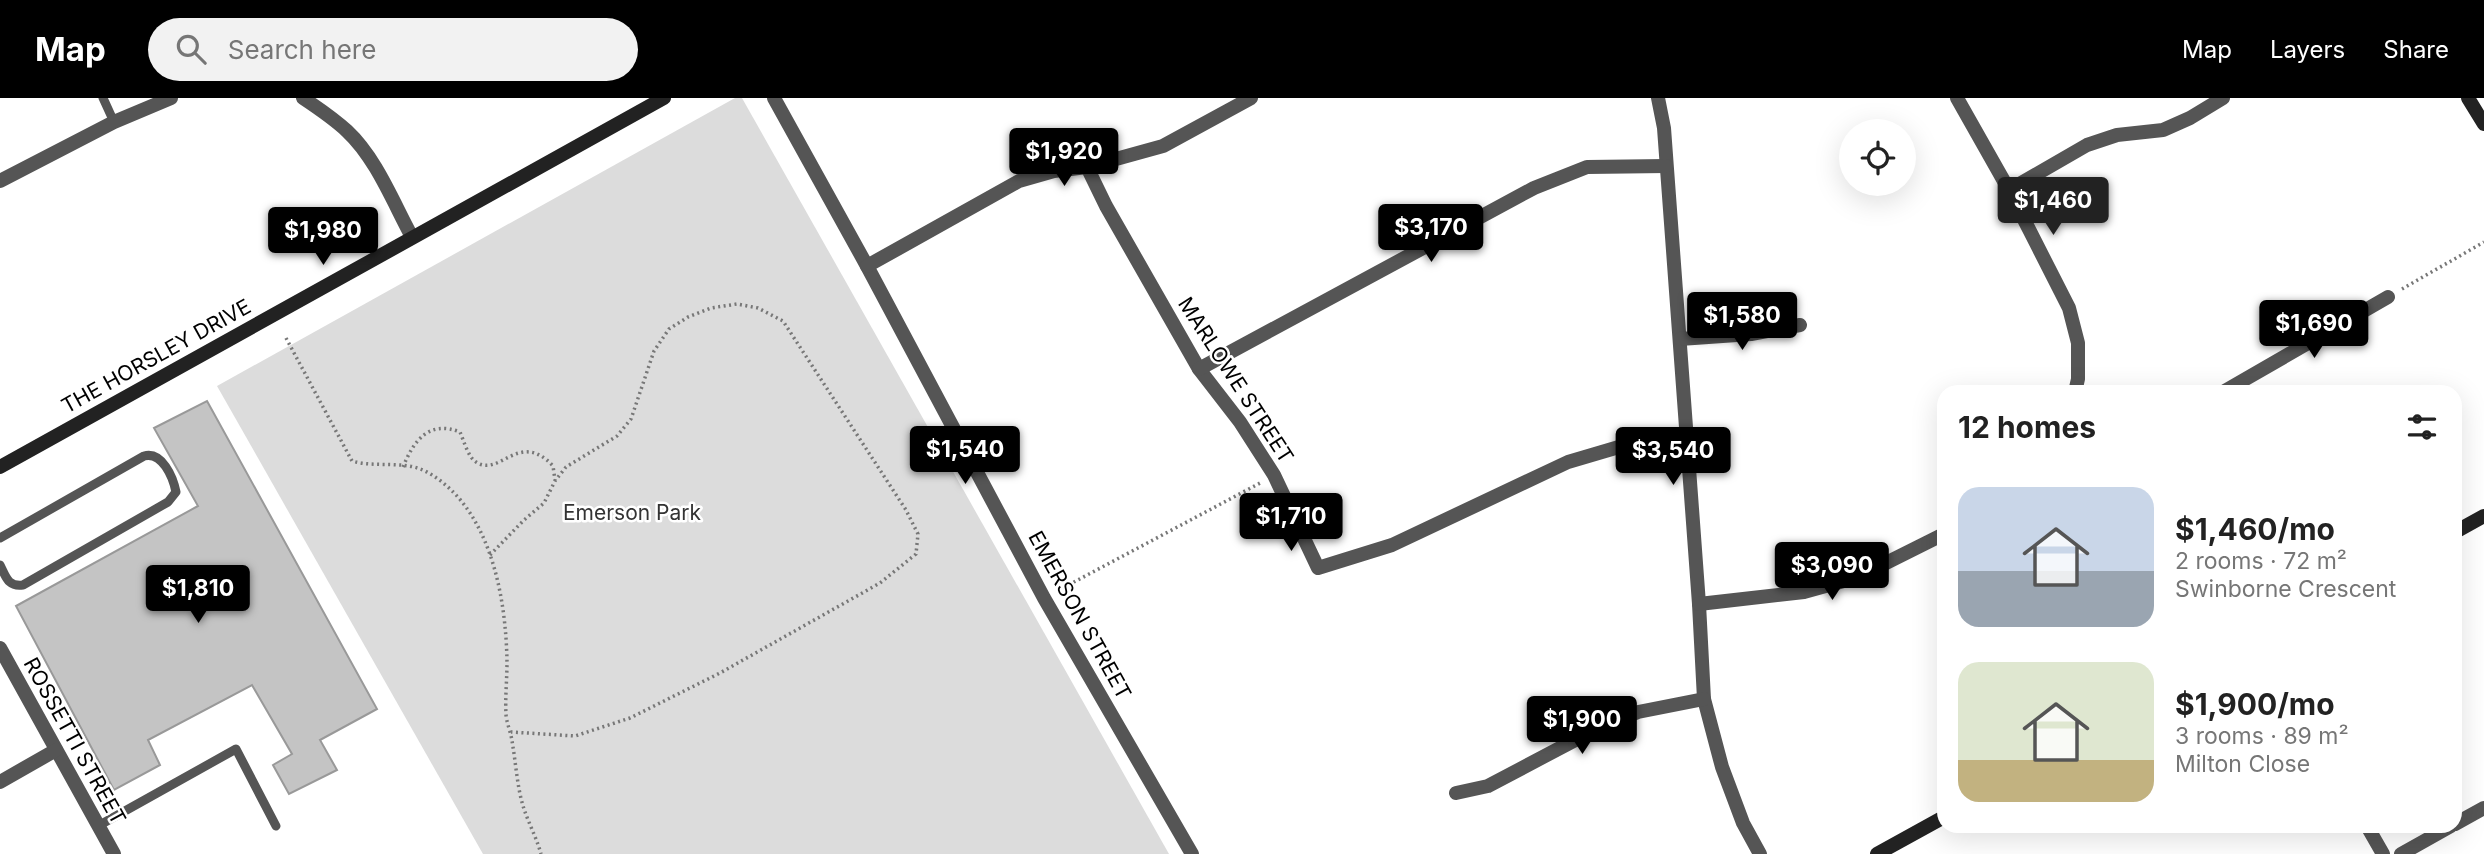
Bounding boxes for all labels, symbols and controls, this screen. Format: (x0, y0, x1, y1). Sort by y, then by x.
search box (148, 18, 638, 81)
text: Map (35, 29, 106, 69)
icon: search (172, 30, 210, 68)
text: Search here (228, 34, 376, 65)
text: Map (2182, 35, 2232, 64)
text: Layers (2270, 35, 2345, 64)
text: Share (2383, 35, 2449, 64)
map controls (1839, 119, 1916, 196)
button: locate (1839, 119, 1916, 196)
pin: $1,920 (1007, 129, 1121, 188)
text: $1,920 (1025, 137, 1103, 165)
pin: $1,460 (1996, 178, 2110, 237)
text: $1,460 (2014, 186, 2092, 214)
pin: $3,170 (1374, 204, 1488, 264)
pin: $1,980 (266, 208, 380, 267)
text: $3,170 (1394, 213, 1468, 241)
text: $1,980 (284, 216, 362, 244)
street label: MARLOWE STREET (1173, 292, 1299, 468)
pin: $1,580 (1685, 292, 1799, 352)
street label: THE HORSLEY DRIVE (57, 294, 255, 418)
pin: $1,690 (2257, 300, 2371, 360)
text: $1,580 (1703, 301, 1781, 329)
text: $1,690 (2275, 309, 2353, 337)
icon: filters (2403, 408, 2441, 446)
text: 12 homes (1958, 409, 2096, 445)
pin: $1,540 (908, 426, 1022, 486)
pin: $3,540 (1616, 428, 1730, 487)
text: $1,540 (926, 435, 1004, 463)
text: $3,540 (1632, 436, 1714, 464)
pin: $1,710 (1234, 494, 1348, 553)
park label: Emerson Park (563, 500, 702, 525)
text: $1,710 (1256, 502, 1326, 530)
text: $1,460/mo (2175, 511, 2335, 547)
icon: home (2014, 515, 2098, 599)
street label: EMERSON STREET (1023, 527, 1137, 703)
pin: $3,090 (1775, 542, 1889, 602)
text: 2 rooms · 72 m² (2175, 547, 2347, 575)
text: $3,090 (1791, 551, 1873, 579)
pin: $1,810 (141, 566, 255, 625)
text: $1,810 (162, 574, 234, 602)
text: Swinborne Crescent (2175, 575, 2396, 603)
street label: ROSSETTI STREET (19, 653, 131, 829)
text: $1,900/mo (2175, 686, 2335, 722)
icon: home (2014, 690, 2098, 774)
pin: $1,900 (1525, 696, 1639, 756)
text: $1,900 (1543, 705, 1621, 733)
text: 3 rooms · 89 m² (2175, 722, 2349, 750)
text: Milton Close (2175, 750, 2310, 778)

